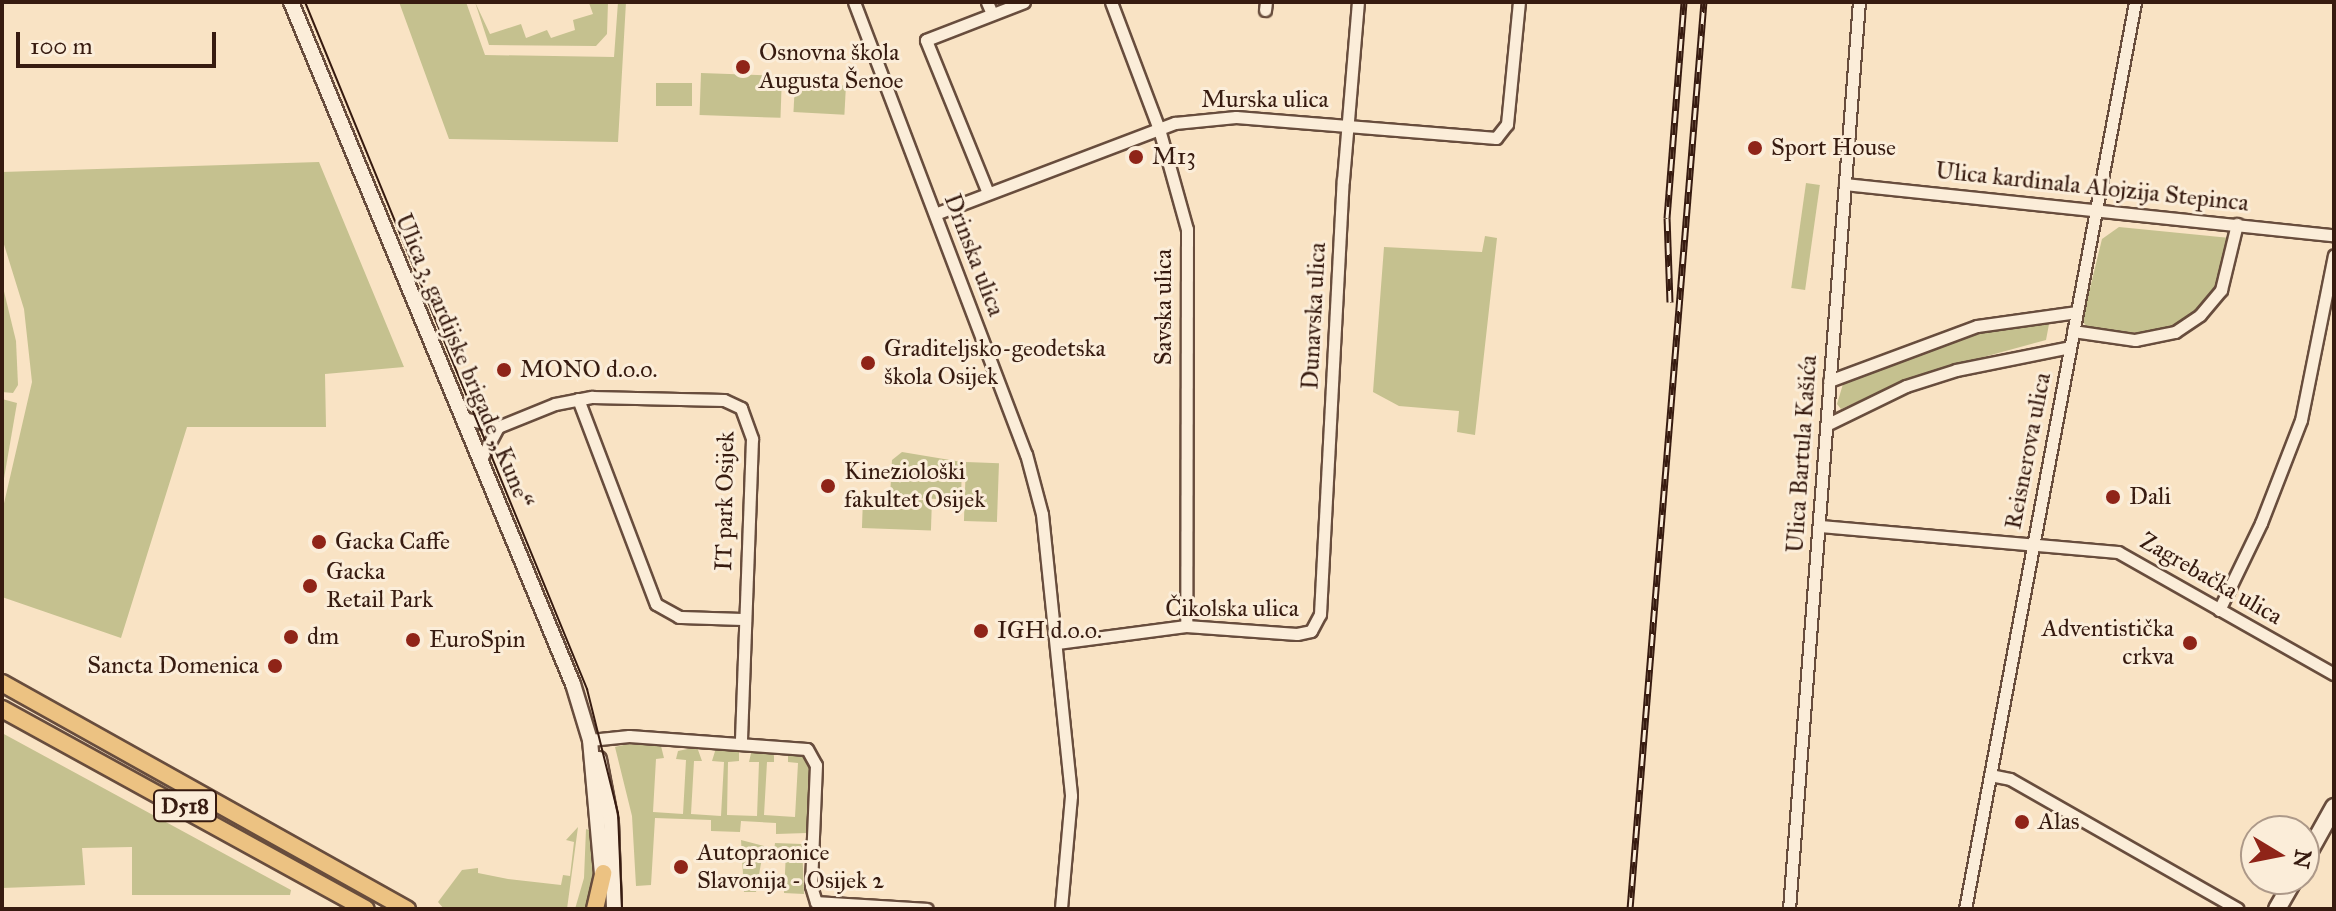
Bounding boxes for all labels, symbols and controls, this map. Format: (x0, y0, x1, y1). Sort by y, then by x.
scale bar (20, 16, 220, 66)
text: 100 m (30, 31, 93, 61)
place label: Osnovna škola Augusta Šenoe (759, 39, 904, 95)
marker: Osnovna škola Augusta Šenoe (734, 58, 752, 76)
street label: Murska ulica (1201, 86, 1329, 114)
place label: Sport House (1771, 134, 1896, 162)
marker: Sport House (1746, 139, 1764, 157)
place label: M13 (1152, 143, 1196, 171)
marker: M13 (1127, 148, 1145, 166)
street label: Ulica kardinala Alojzija Stepinca (1934, 156, 2250, 218)
street label: Drinska ulica (937, 190, 1011, 320)
street label: Ulica 3. gardijske brigade „Kune“ (389, 209, 539, 513)
street label: Dunavska ulica (1296, 242, 1332, 390)
street label: Savska ulica (1150, 249, 1178, 365)
place label: Graditeljsko-geodetska škola Osijek (884, 335, 1106, 391)
marker: Graditeljsko-geodetska škola Osijek (859, 354, 877, 372)
street label: Ulica Bartula Kašića (1781, 354, 1823, 554)
place label: MONO d.o.o. (520, 356, 658, 384)
marker: MONO d.o.o. (495, 361, 513, 379)
street label: Reisnerova ulica (1999, 370, 2057, 532)
street label: IT park Osijek (709, 431, 741, 571)
place label: Kineziološki fakultet Osijek (844, 458, 985, 514)
marker: Kineziološki fakultet Osijek (819, 477, 837, 495)
place label: Dali (2129, 483, 2171, 511)
marker: Dali (2104, 488, 2122, 506)
street label: Zagrebačka ulica (2135, 527, 2287, 631)
place label: Gacka Caffe (335, 528, 450, 556)
marker: Gacka Caffe (310, 533, 328, 551)
place label: Gacka Retail Park (326, 558, 433, 614)
marker: Gacka Retail Park (301, 577, 319, 595)
street label: Čikolska ulica (1165, 595, 1299, 623)
place label: Adventistička crkva (2042, 615, 2174, 671)
place label: IGH d.o.o. (997, 617, 1102, 645)
marker: IGH d.o.o. (972, 622, 990, 640)
place label: dm (307, 623, 339, 651)
place label: EuroSpin (429, 626, 526, 654)
marker: dm (282, 628, 300, 646)
marker: EuroSpin (404, 631, 422, 649)
marker: Adventistička crkva (2181, 634, 2199, 652)
place label: Sancta Domenica (87, 652, 259, 680)
marker: Sancta Domenica (266, 657, 284, 675)
road number: D518 (153, 788, 217, 824)
place label: Alas (2038, 808, 2080, 836)
marker: Alas (2013, 813, 2031, 831)
north arrow (2240, 815, 2320, 895)
place label: Autopraonice Slavonija - Osijek 2 (697, 839, 884, 895)
text: N (2287, 847, 2317, 870)
marker: Autopraonice Slavonija - Osijek 2 (672, 858, 690, 876)

